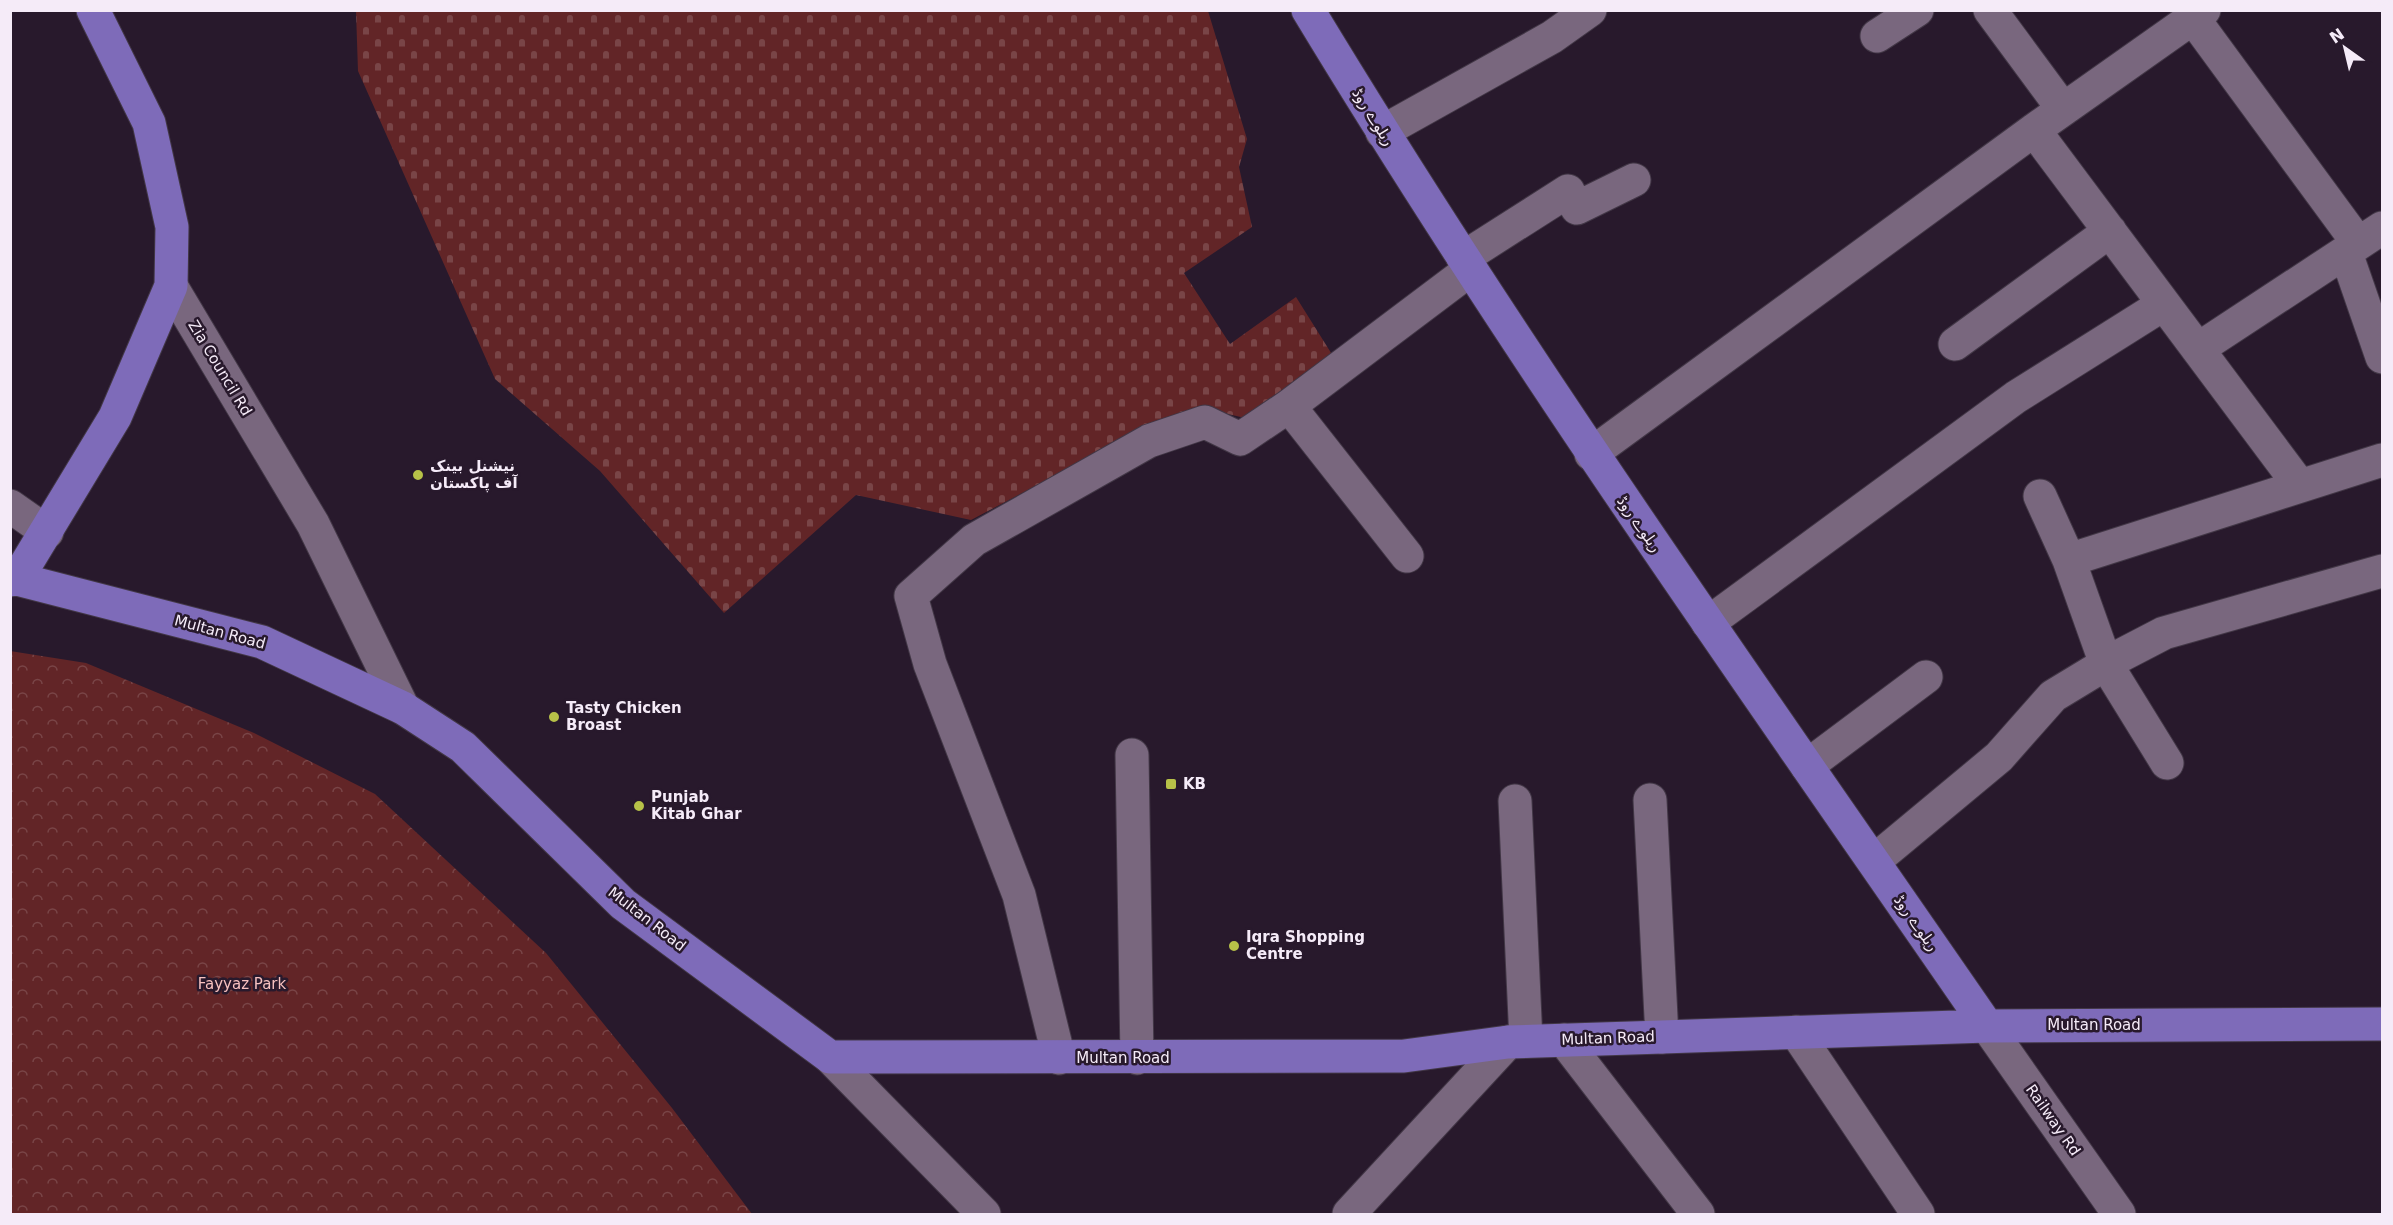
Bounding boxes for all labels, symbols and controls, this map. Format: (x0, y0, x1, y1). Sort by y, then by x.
north arrow (2315, 18, 2375, 78)
text: N (2326, 24, 2348, 48)
street label: ریلوے روڈ (1348, 85, 1398, 149)
street label: Zia Council Rd (184, 317, 256, 419)
place label: نیشنل بینک آف پاکستان (430, 457, 518, 493)
marker: نیشنل بینک آف پاکستان (411, 468, 425, 482)
street label: ریلوے روڈ (1613, 493, 1665, 555)
street label: Multan Road (172, 611, 268, 653)
place label: Tasty Chicken Broast (566, 699, 682, 734)
marker: Tasty Chicken Broast (547, 710, 561, 724)
place label: KB (1183, 775, 1206, 793)
marker: KB (1164, 777, 1178, 791)
place label: Punjab Kitab Ghar (651, 788, 742, 823)
marker: Punjab Kitab Ghar (632, 799, 646, 813)
street label: Multan Road (605, 883, 689, 955)
street label: ریلوے روڈ (1890, 892, 1942, 954)
place label: Iqra Shopping Centre (1246, 928, 1365, 963)
marker: Iqra Shopping Centre (1227, 939, 1241, 953)
park label: Fayyaz Park (198, 975, 287, 993)
street label: Multan Road (2047, 1016, 2141, 1034)
street label: Multan Road (1561, 1027, 1655, 1049)
street label: Multan Road (1076, 1049, 1170, 1067)
street label: Railway Rd (2022, 1081, 2084, 1159)

